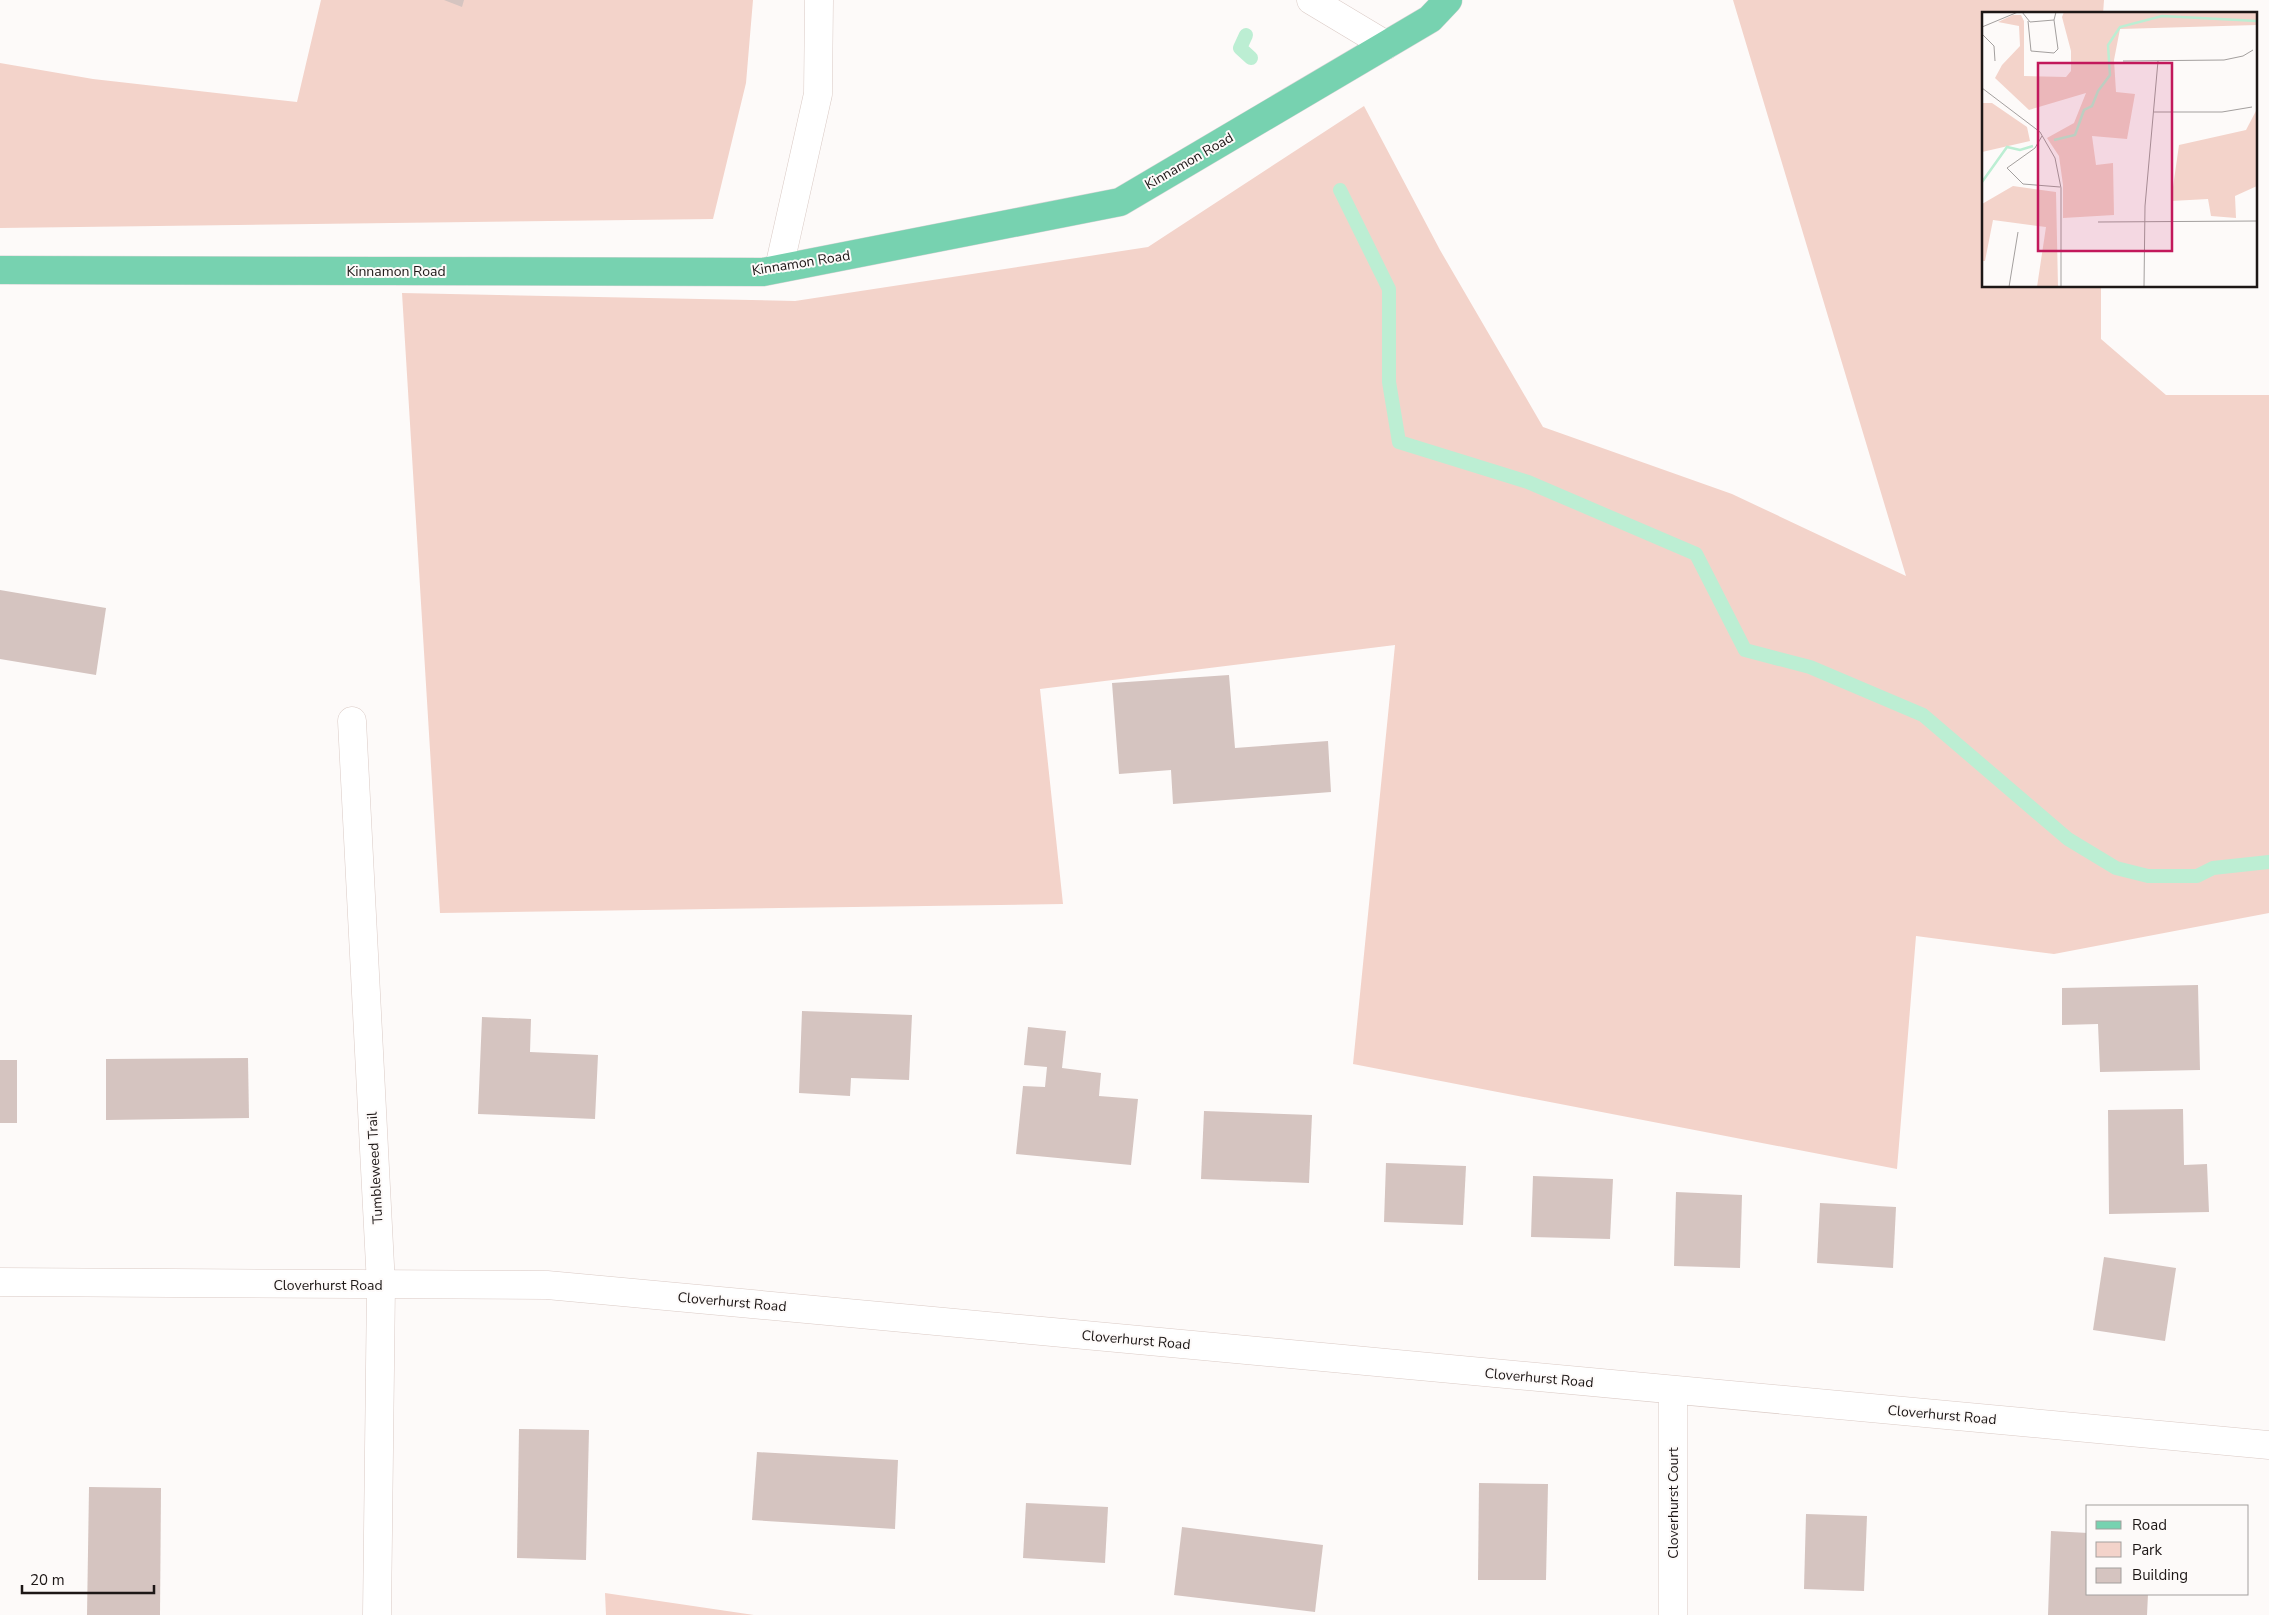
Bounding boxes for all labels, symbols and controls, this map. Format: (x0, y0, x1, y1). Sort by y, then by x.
inset map (1982, 12, 2256, 288)
street label: Kinnamon Road (1141, 128, 1237, 194)
street label: Kinnamon Road (751, 246, 851, 280)
street label: Kinnamon Road (346, 262, 446, 281)
street label: Tumbleweed Trail (363, 1111, 387, 1225)
street label: Cloverhurst Road (273, 1276, 383, 1295)
street label: Cloverhurst Road (677, 1288, 787, 1316)
street label: Cloverhurst Road (1081, 1326, 1191, 1354)
street label: Cloverhurst Road (1484, 1364, 1594, 1392)
street label: Cloverhurst Road (1887, 1401, 1997, 1429)
street label: Cloverhurst Court (1664, 1447, 1683, 1559)
legend (2086, 1505, 2249, 1595)
text: Road (2132, 1515, 2167, 1535)
text: Park (2132, 1540, 2162, 1560)
scale bar (22, 1562, 155, 1594)
text: Building (2132, 1565, 2188, 1585)
text: 20 m (30, 1570, 65, 1590)

